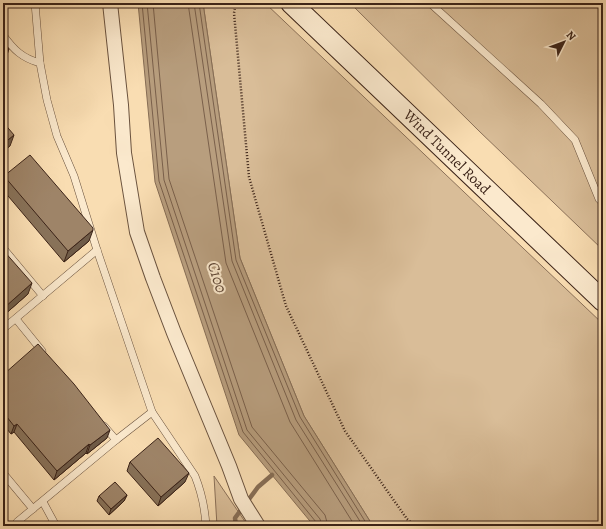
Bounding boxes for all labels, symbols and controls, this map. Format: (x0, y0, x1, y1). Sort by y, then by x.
north arrow (544, 22, 584, 62)
text: N (563, 28, 579, 44)
street label: Wind Tunnel Road (398, 105, 496, 199)
water label: C100 (202, 259, 232, 296)

